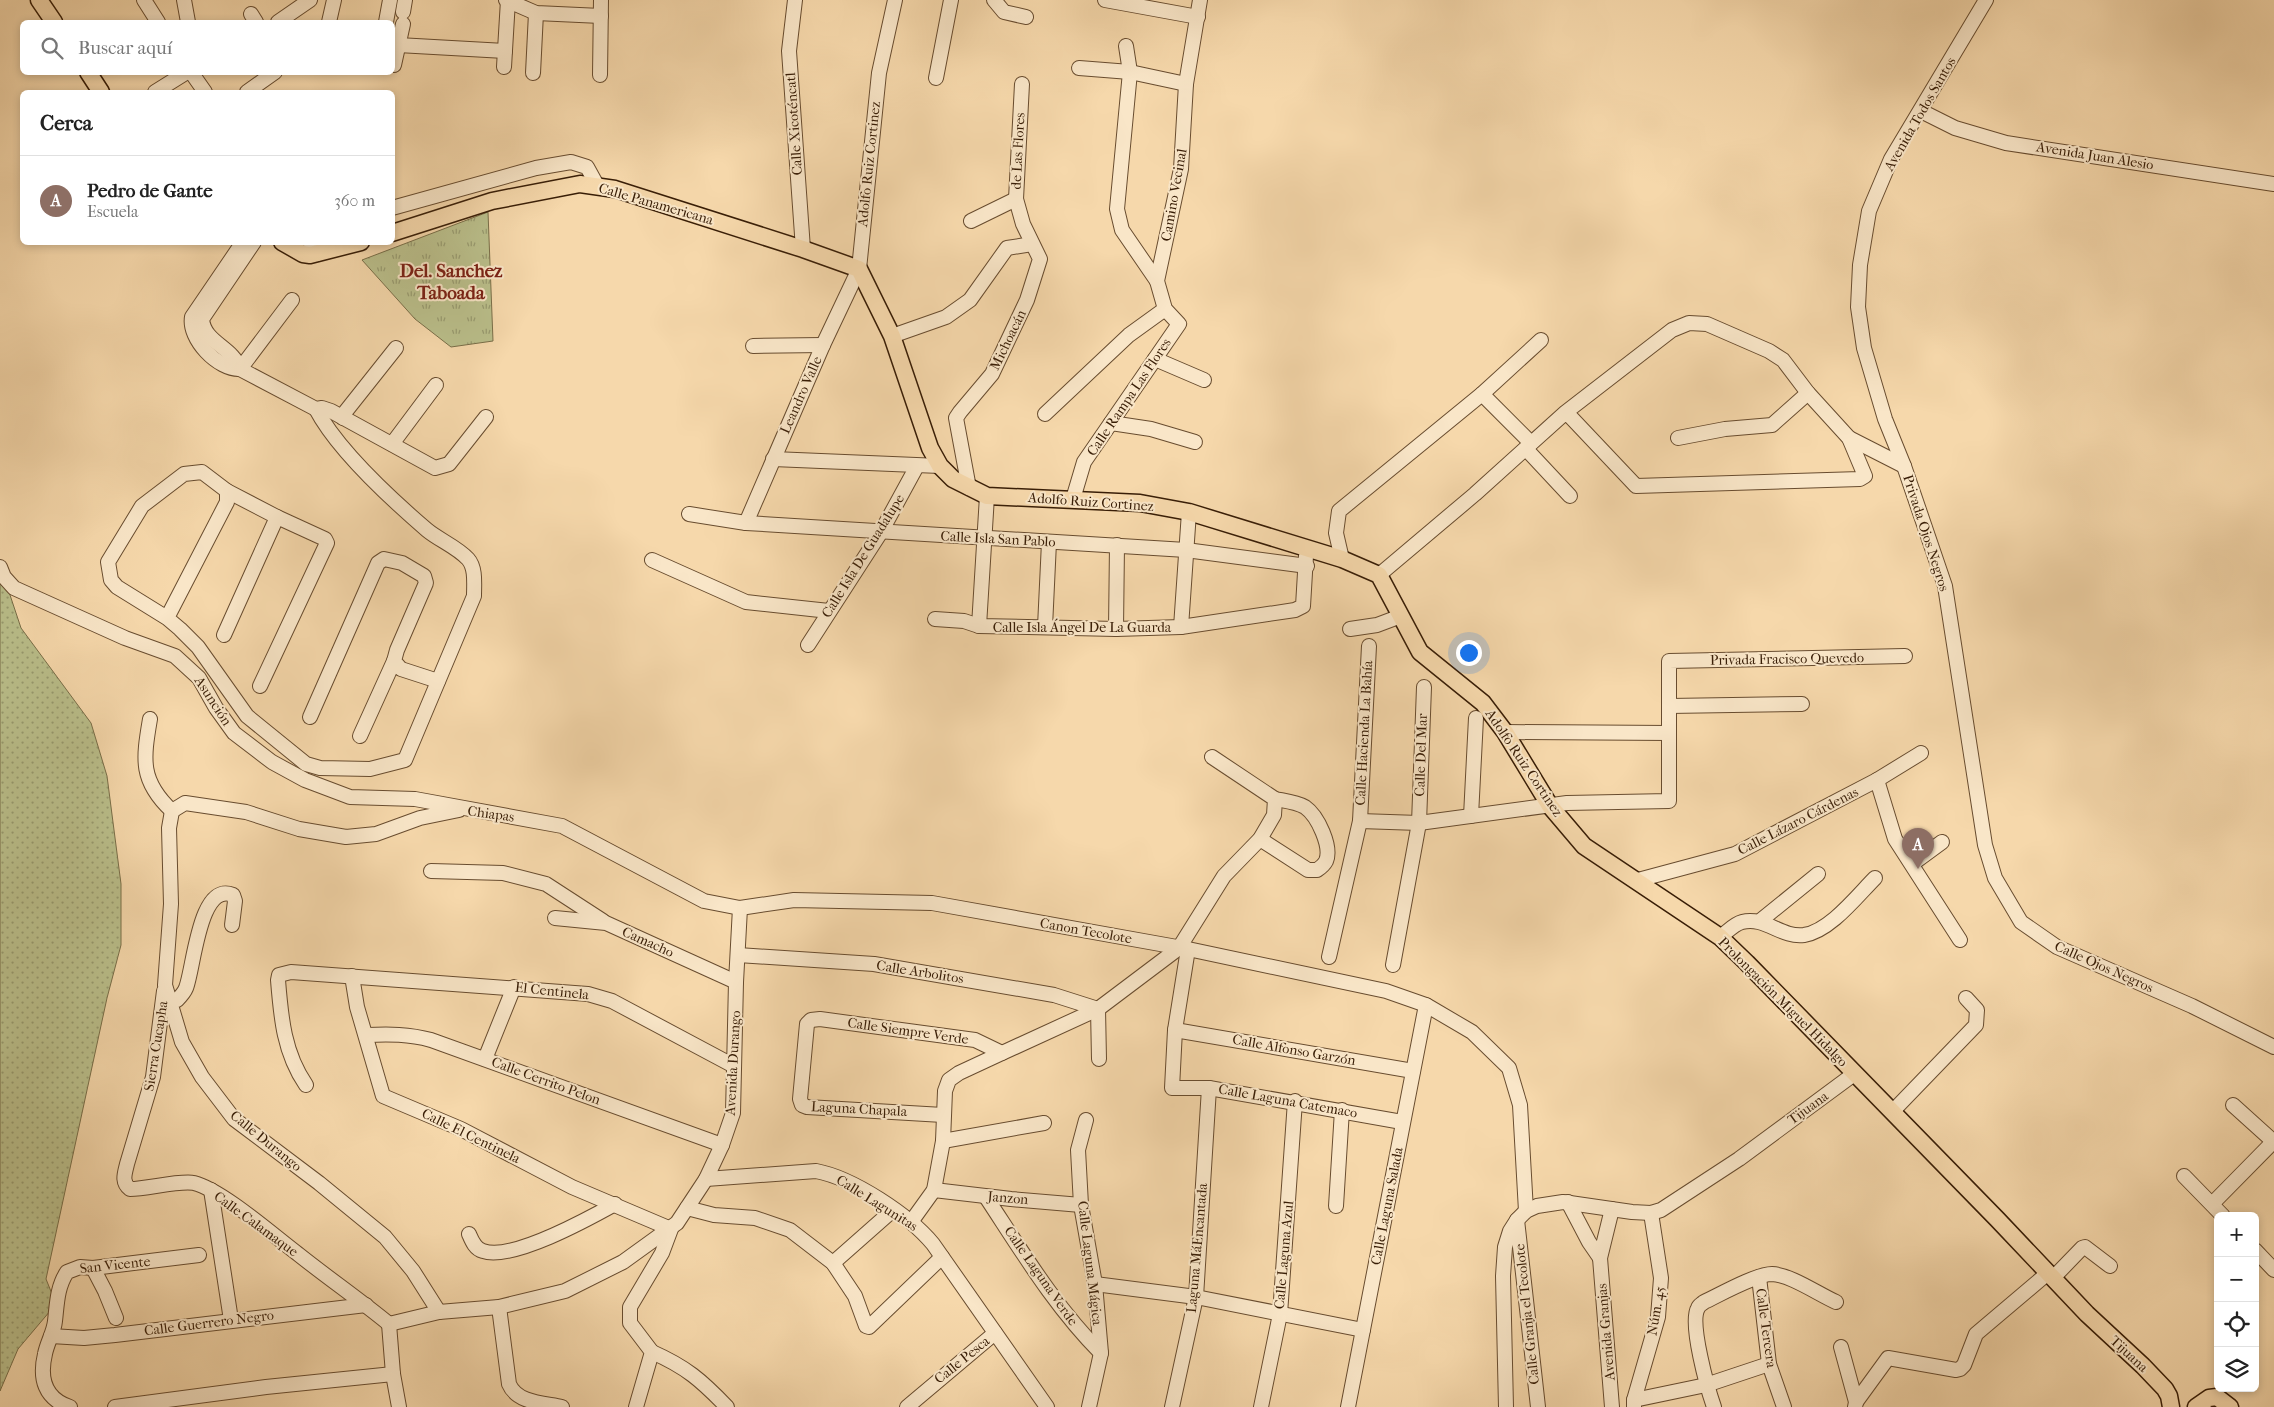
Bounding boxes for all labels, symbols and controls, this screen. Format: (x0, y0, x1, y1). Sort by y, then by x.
search box (20, 20, 395, 75)
icon: search (38, 34, 66, 62)
text: Buscar aquí (78, 37, 172, 59)
street label: Avenida Todos Santos (1880, 54, 1960, 175)
street label: Calle Xicoténcatl (782, 72, 806, 176)
street label: Adolfo Ruiz Cortinez (854, 100, 884, 229)
text: Cerca (40, 111, 92, 135)
street label: de Las Flores (1007, 112, 1029, 190)
street label: Avenida Juan Alesio (2034, 138, 2155, 174)
street label: Camino Vecinal (1157, 147, 1191, 243)
street label: Calle Panamericana (597, 179, 716, 229)
text: Pedro de Gante (87, 180, 213, 202)
text: A (51, 191, 61, 210)
text: 360 m (334, 191, 375, 210)
text: Escuela (87, 202, 138, 221)
district label: Del. Sanchez Taboada (399, 260, 503, 304)
street label: Michoacán (986, 307, 1030, 373)
street label: Calle Rampa Las Flores (1083, 335, 1175, 459)
street label: Leandro Valle (776, 354, 826, 436)
street label: Privada Ojos Negros (1899, 473, 1953, 593)
street label: Adolfo Ruiz Cortinez (1027, 489, 1154, 515)
street label: Calle Isla De Guadalupe (818, 491, 908, 621)
street label: Calle Isla San Pablo (940, 527, 1056, 551)
street label: Calle Isla Ángel De La Guarda (993, 618, 1172, 636)
your location (1456, 640, 1482, 666)
street label: Privada Fracisco Quevedo (1710, 649, 1864, 669)
street label: Calle Hacienda La Bahía (1352, 659, 1376, 806)
street label: Asunción (190, 672, 235, 729)
street label: Adolfo Ruiz Cortinez (1481, 705, 1566, 820)
street label: Calle Del Mar (1411, 713, 1431, 797)
street label: Calle Lázaro Cárdenas (1735, 783, 1861, 859)
street label: Chiapas (466, 802, 516, 826)
pin: A (1902, 828, 1934, 869)
street label: Canon Tecolote (1039, 915, 1133, 947)
street label: Camacho (619, 923, 677, 961)
street label: Prolongación Miguel Hidalgo (1715, 934, 1851, 1070)
street label: Calle Ojos Negros (2052, 938, 2156, 996)
street label: Calle Arbolitos (875, 957, 965, 987)
street label: El Centinela (514, 979, 590, 1003)
street label: Sierra Cucapha (140, 999, 172, 1092)
street label: Avenida Durango (722, 1010, 744, 1117)
street label: Calle Siempre Verde (846, 1014, 970, 1048)
street label: Calle Alfonso Garzón (1231, 1031, 1357, 1069)
street label: Calle Cerrito Pelon (489, 1053, 603, 1109)
street label: Calle Laguna Catemaco (1217, 1080, 1359, 1122)
street label: Tijuana (1784, 1087, 1832, 1128)
street label: Laguna Chapala (810, 1098, 908, 1120)
street label: Calle El Centinela (419, 1105, 524, 1167)
street label: Calle Durango (227, 1107, 305, 1175)
street label: Calle Laguna Salada (1367, 1145, 1407, 1266)
street label: Calle Lagunitas (833, 1171, 921, 1235)
street label: Laguna MáEncantada (1183, 1182, 1211, 1314)
street label: Calle Calamaque (211, 1188, 301, 1260)
street label: Janzon (986, 1188, 1029, 1208)
street label: Calle Laguna Mágica (1074, 1200, 1106, 1327)
street label: Calle Laguna Azul (1271, 1200, 1297, 1310)
map controls (2214, 1212, 2259, 1392)
button: + (2214, 1212, 2259, 1257)
street label: Calle Laguna Verde (1000, 1223, 1082, 1329)
street label: Calle Granja el Tecolote (1511, 1243, 1543, 1385)
street label: San Vicente (79, 1253, 151, 1277)
button: − (2214, 1257, 2259, 1302)
street label: Avenida Granjas (1593, 1283, 1619, 1382)
street label: Núm. 45 (1643, 1285, 1669, 1337)
street label: Calle Tercera (1752, 1287, 1780, 1369)
button: locate (2214, 1302, 2259, 1347)
street label: Calle Guerrero Negro (143, 1307, 275, 1339)
street label: Calle Pesca (931, 1332, 994, 1387)
street label: Tijuana (2106, 1332, 2152, 1376)
button: layers (2214, 1347, 2259, 1392)

